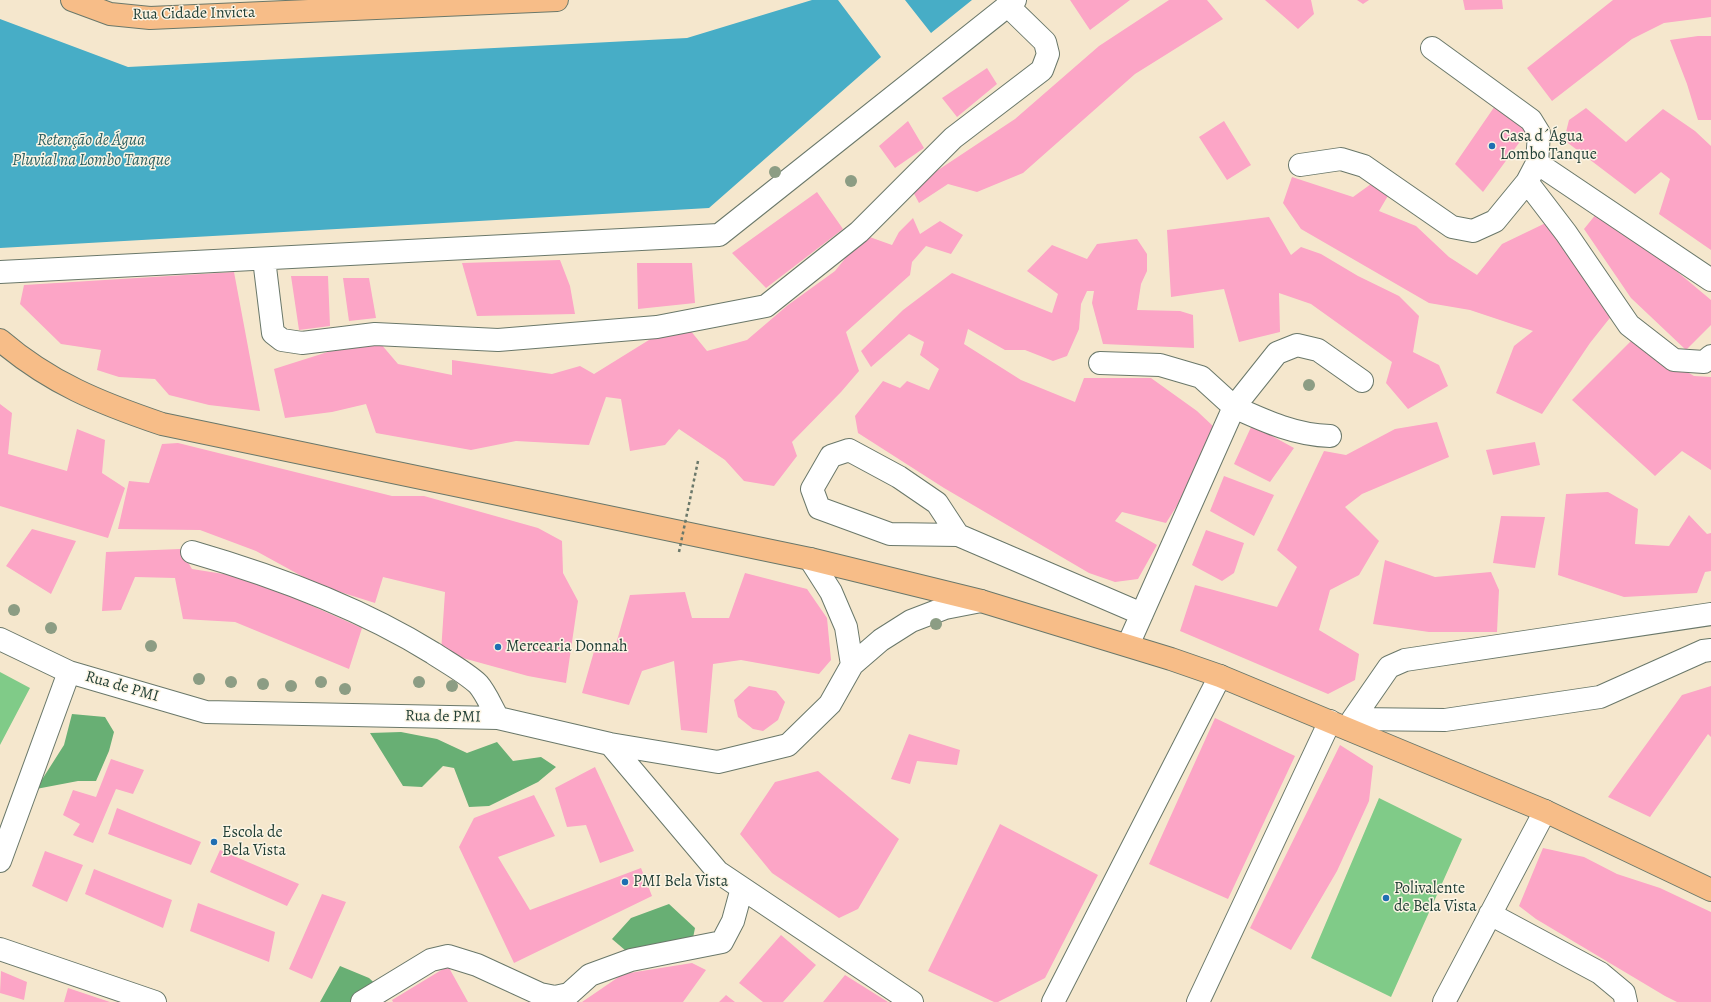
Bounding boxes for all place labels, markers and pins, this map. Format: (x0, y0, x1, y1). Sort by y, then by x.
place label: Casa d´Água Lombo Tanque (1500, 127, 1597, 165)
marker: Casa d´Água Lombo Tanque (1487, 141, 1497, 151)
place label: Mercearia Donnah (506, 637, 628, 657)
marker: Mercearia Donnah (493, 642, 503, 652)
place label: Escola de Bela Vista (222, 823, 286, 861)
marker: Escola de Bela Vista (209, 837, 219, 847)
place label: PMI Bela Vista (633, 872, 728, 892)
marker: PMI Bela Vista (620, 877, 630, 887)
place label: Polivalente de Bela Vista (1394, 879, 1477, 917)
marker: Polivalente de Bela Vista (1381, 893, 1391, 903)

